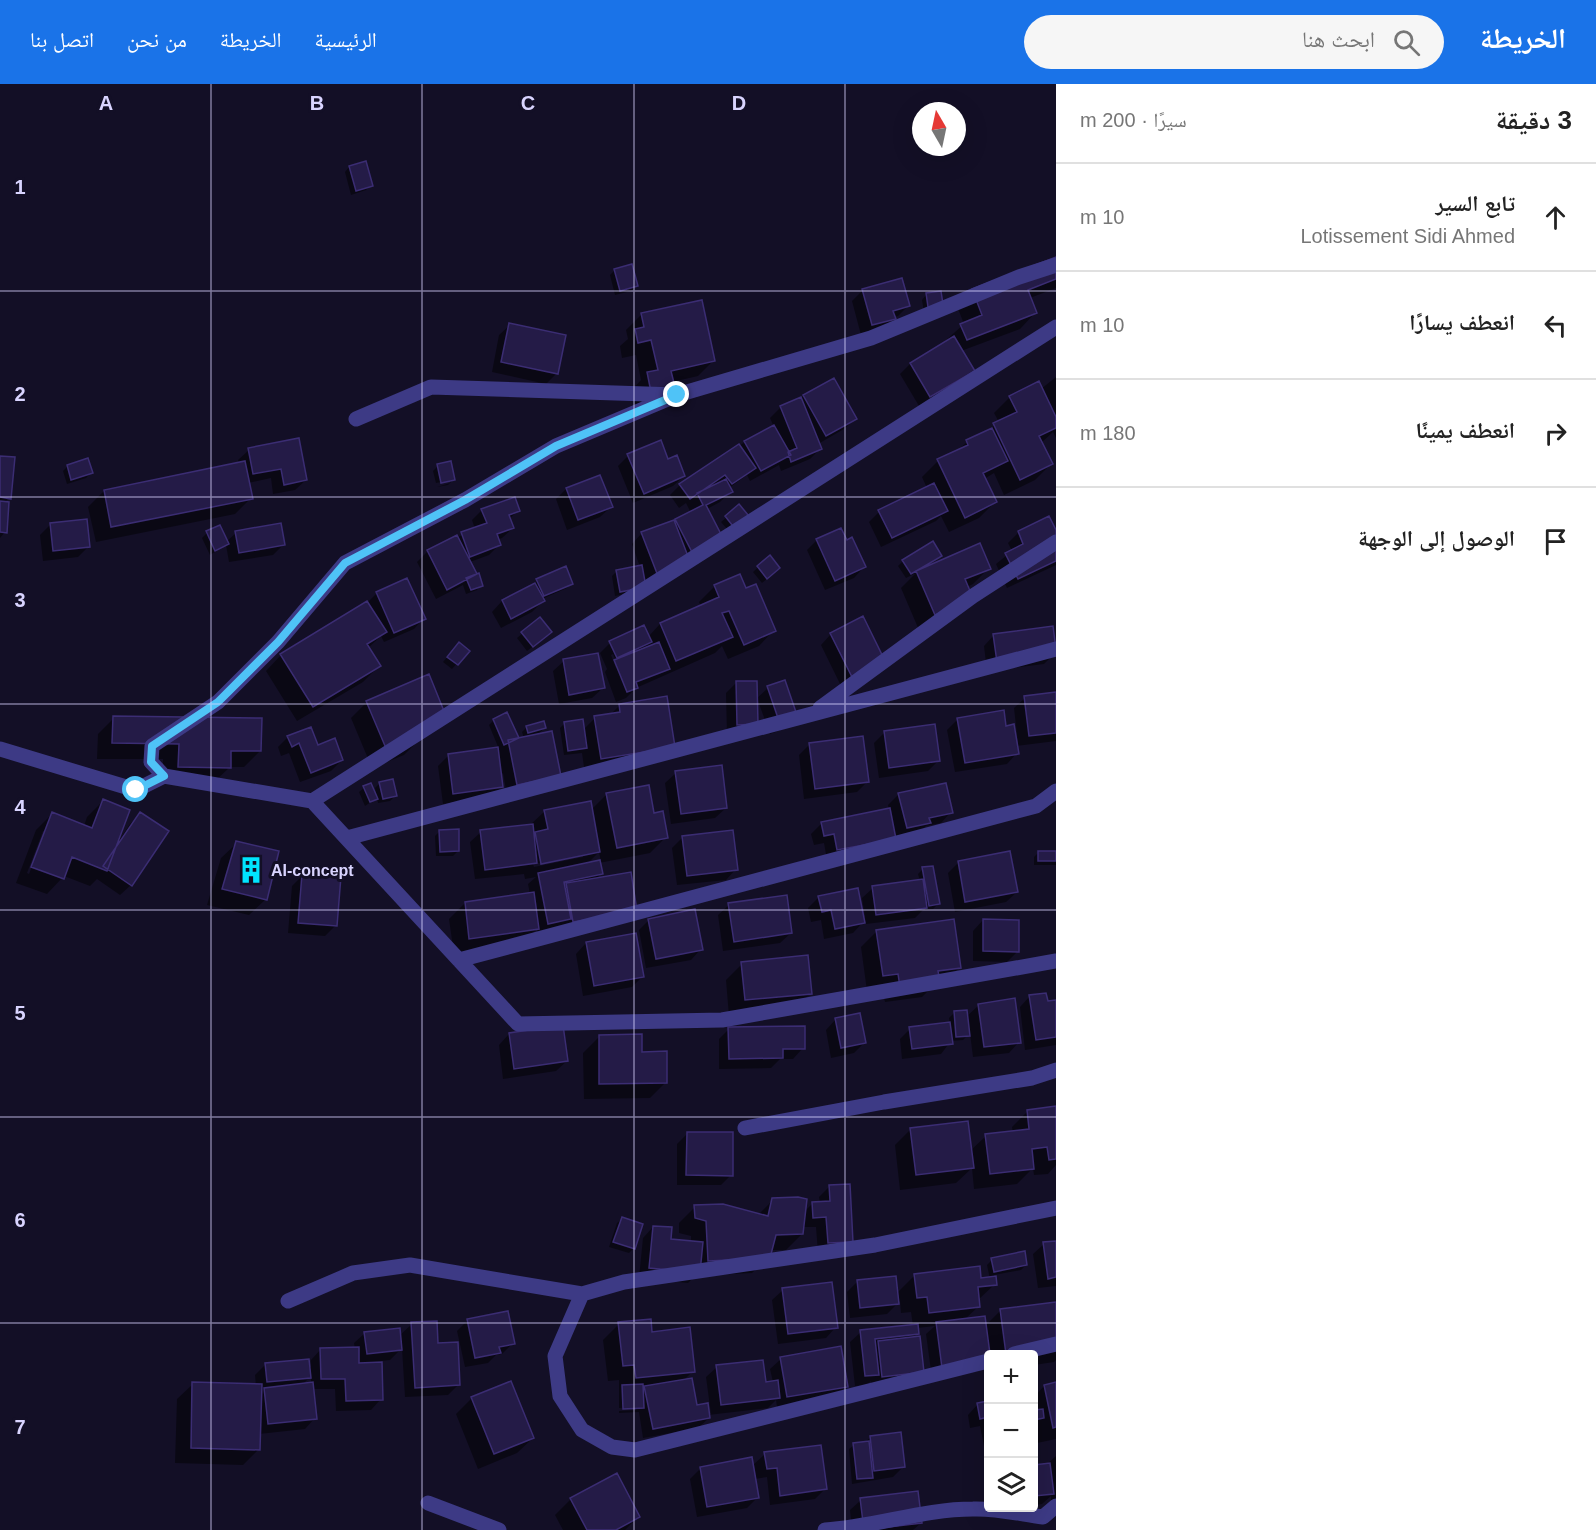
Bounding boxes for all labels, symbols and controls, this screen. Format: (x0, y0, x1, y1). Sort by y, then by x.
search box (1024, 15, 1444, 69)
text: الخريطة (1480, 23, 1566, 54)
icon: search (1390, 26, 1423, 59)
text: ابحث هنا (1302, 27, 1375, 52)
text: اتصل بنا (30, 28, 94, 51)
text: من نحن (127, 28, 187, 51)
text: الخريطة (220, 28, 282, 51)
text: الرئيسية (315, 28, 377, 51)
text: A (99, 92, 113, 114)
text: B (310, 92, 324, 114)
text: C (521, 92, 535, 114)
text: D (732, 92, 746, 114)
north arrow (912, 102, 966, 156)
text: 3 دقيقة (1496, 105, 1572, 135)
text: سيرًا · 200 m (1080, 109, 1187, 131)
text: 1 (14, 176, 26, 198)
text: تابع السير (1435, 191, 1515, 216)
icon: ahead (1539, 201, 1572, 234)
text: 10 m (1080, 206, 1124, 228)
text: Lotissement Sidi Ahmed (1300, 225, 1515, 247)
icon: left (1539, 309, 1572, 342)
text: انعطف يسارًا (1409, 310, 1515, 335)
text: 10 m (1080, 314, 1124, 336)
route end (663, 381, 689, 407)
text: 2 (14, 383, 26, 405)
icon: right (1539, 417, 1572, 450)
text: انعطف يمينًا (1416, 418, 1515, 443)
text: 180 m (1080, 422, 1136, 444)
icon: arrive (1539, 525, 1572, 558)
text: الوصول إلى الوجهة (1358, 526, 1515, 551)
text: 3 (14, 589, 26, 611)
route start (122, 776, 148, 802)
text: 4 (14, 796, 26, 818)
building icon: AI-concept (236, 855, 266, 885)
place label: AI-concept (271, 862, 354, 879)
text: 5 (14, 1002, 26, 1024)
text: 6 (14, 1209, 26, 1231)
map controls (984, 1350, 1038, 1512)
button: + (984, 1350, 1038, 1404)
button: − (984, 1404, 1038, 1458)
text: 7 (14, 1416, 26, 1438)
button: layers (984, 1458, 1038, 1512)

